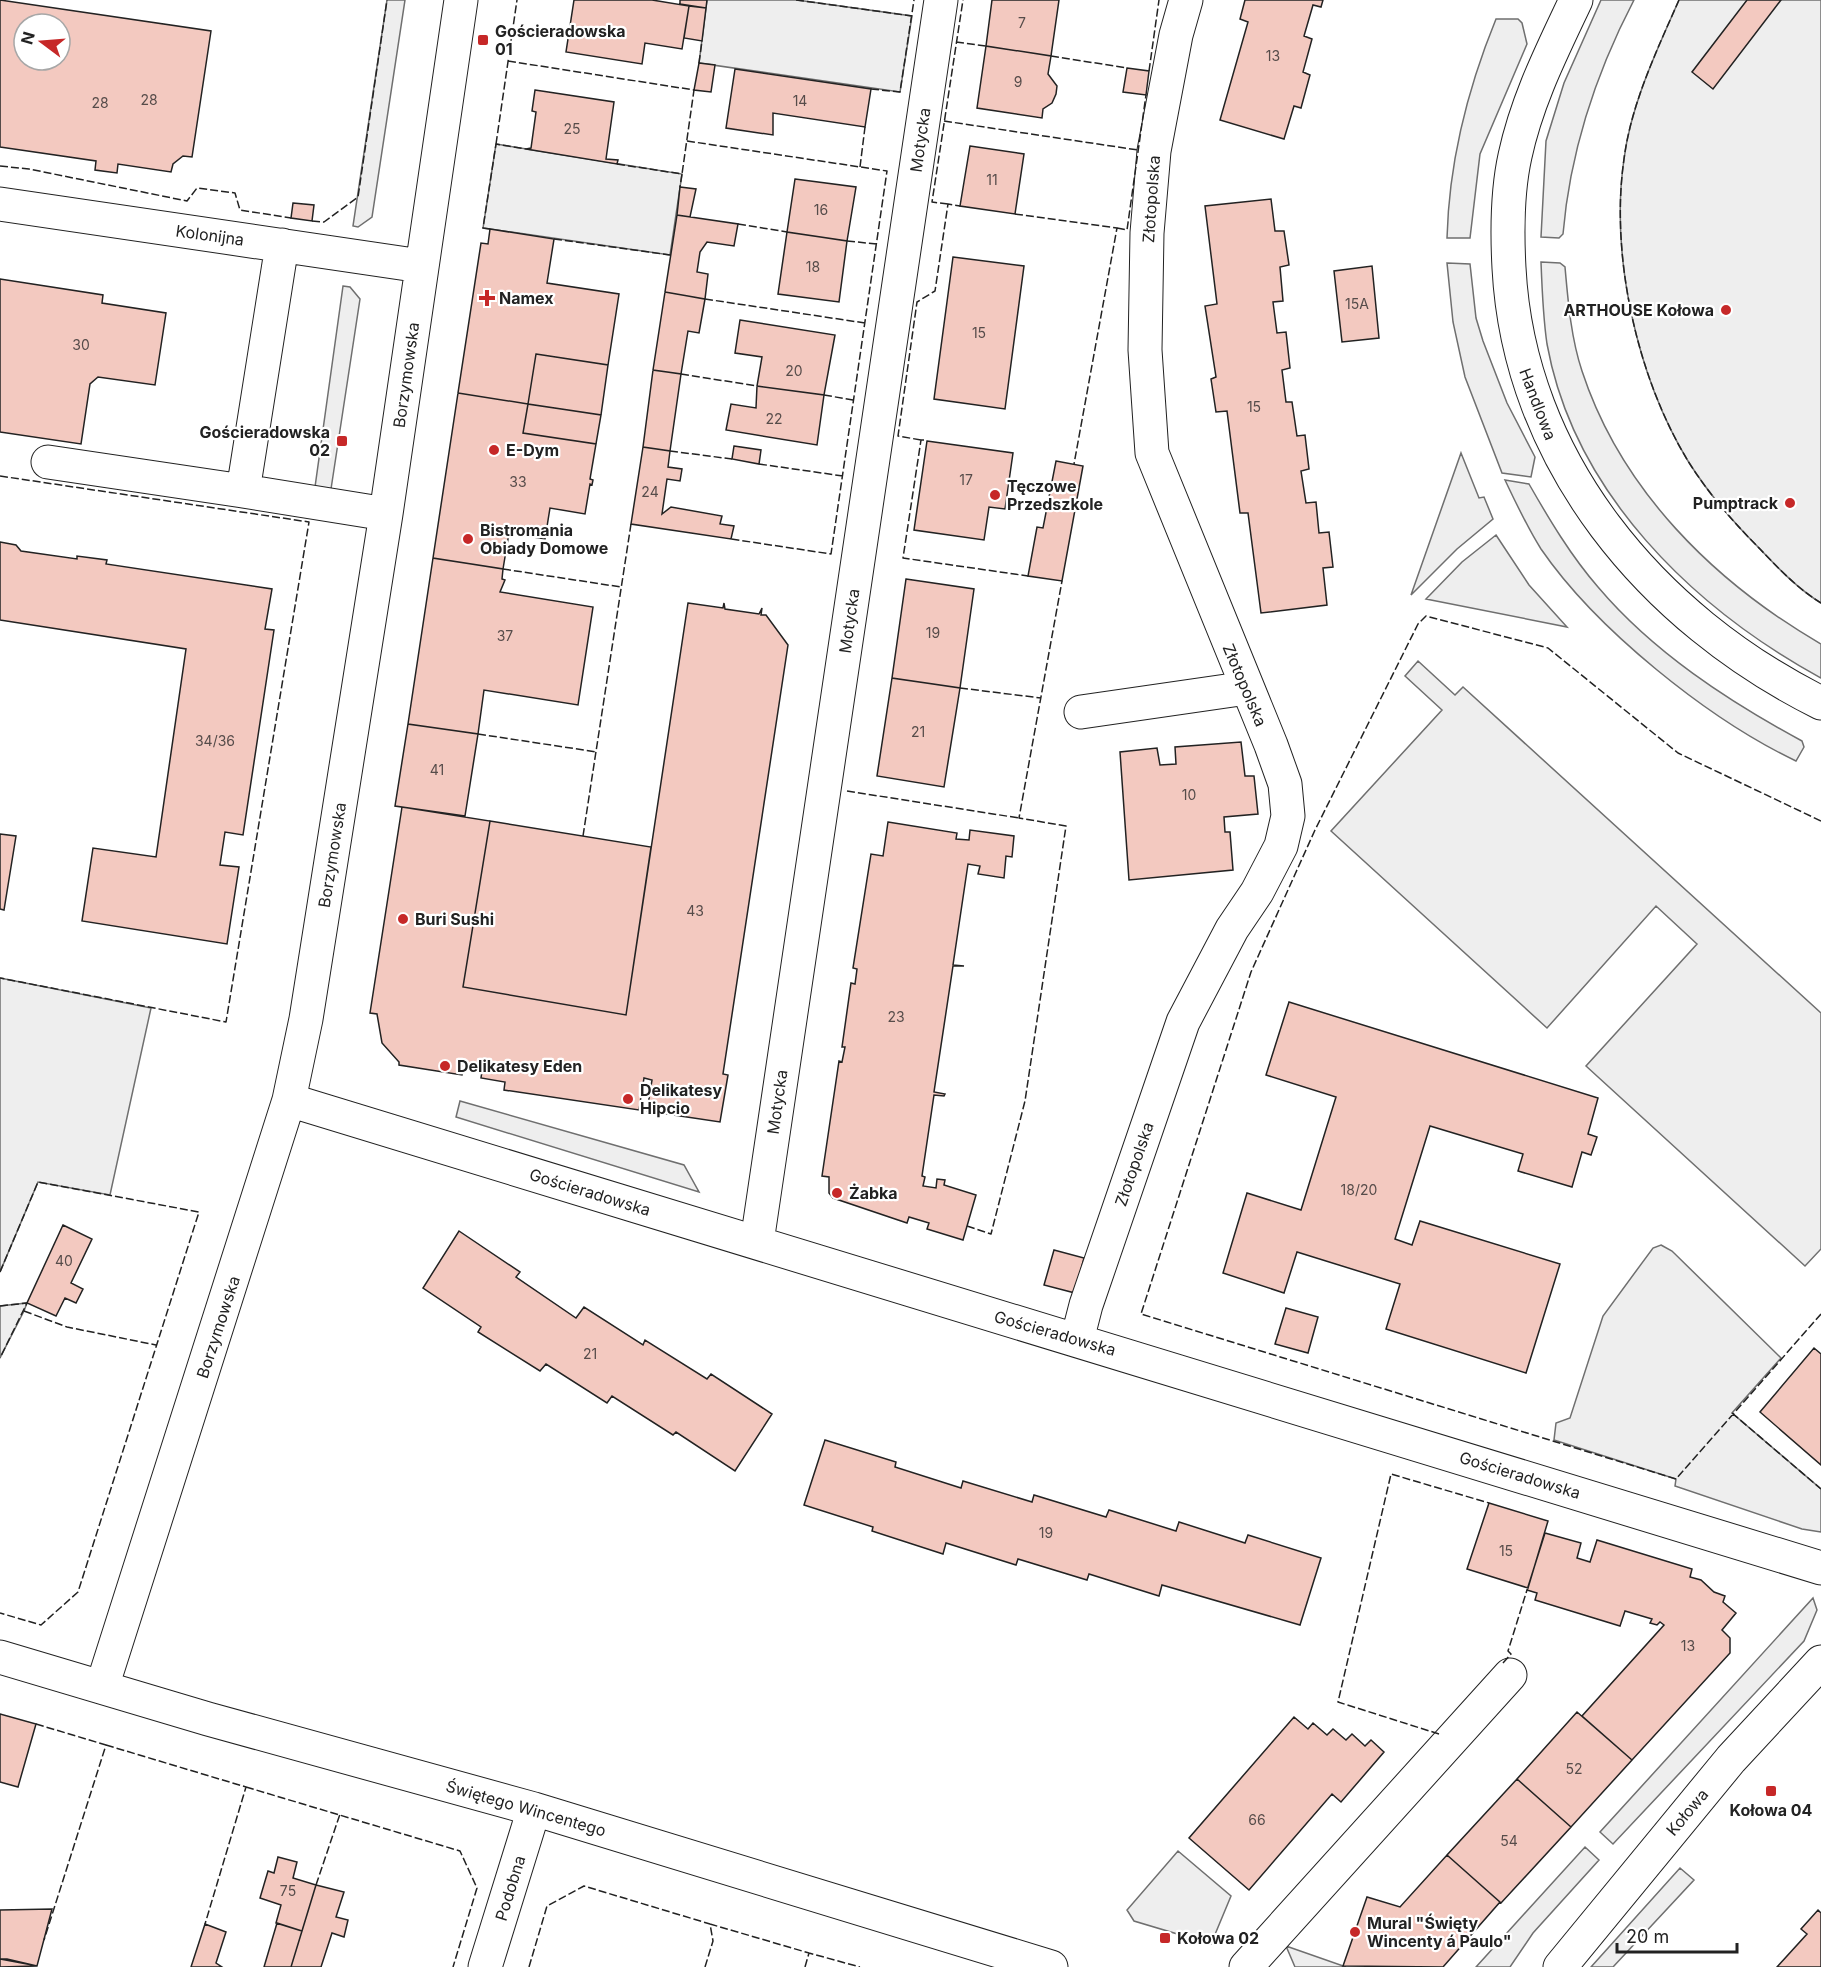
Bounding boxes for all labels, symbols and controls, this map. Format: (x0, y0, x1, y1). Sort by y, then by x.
north arrow (12, 12, 72, 72)
house number: 7 (1018, 14, 1026, 31)
place label: Gościeradowska 01 (495, 21, 625, 59)
text: N (16, 29, 39, 46)
marker: Gościeradowska 01 (476, 33, 490, 47)
house number: 13 (1266, 47, 1280, 64)
house number: 9 (1014, 73, 1022, 90)
house number: 28 (140, 91, 158, 108)
house number: 14 (793, 92, 807, 109)
house number: 28 (91, 94, 109, 111)
street label: Motycka (906, 106, 934, 174)
house number: 25 (563, 120, 581, 137)
street label: Złotopolska (1138, 155, 1164, 243)
house number: 11 (986, 171, 998, 188)
house number: 16 (814, 201, 828, 218)
street label: Kolonijna (175, 220, 245, 250)
house number: 18 (806, 258, 820, 275)
place label: Namex (499, 288, 554, 308)
marker: Namex (480, 291, 494, 305)
house number: 15A (1345, 295, 1369, 312)
place label: ARTHOUSE Kołowa (1563, 300, 1714, 320)
marker: ARTHOUSE Kołowa (1719, 303, 1733, 317)
street label: Borzymowska (389, 321, 423, 429)
house number: 15 (972, 324, 986, 341)
house number: 30 (72, 336, 90, 353)
house number: 20 (785, 362, 803, 379)
street label: Handlowa (1515, 365, 1561, 443)
house number: 15 (1247, 398, 1261, 415)
house number: 22 (765, 410, 783, 427)
place label: Gościeradowska 02 (200, 422, 330, 460)
marker: Gościeradowska 02 (335, 434, 349, 448)
place label: E-Dym (506, 440, 559, 460)
marker: E-Dym (487, 443, 501, 457)
house number: 17 (959, 471, 973, 488)
house number: 33 (509, 473, 527, 490)
place label: Tęczowe Przedszkole (1007, 476, 1103, 514)
house number: 24 (641, 483, 659, 500)
marker: Tęczowe Przedszkole (988, 488, 1002, 502)
place label: Pumptrack (1693, 493, 1779, 513)
marker: Pumptrack (1783, 496, 1797, 510)
place label: Bistromania Obiady Domowe (480, 520, 608, 558)
marker: Bistromania Obiady Domowe (461, 532, 475, 546)
street label: Motycka (835, 587, 863, 655)
house number: 19 (926, 624, 940, 641)
house number: 37 (497, 627, 513, 644)
street label: Złotopolska (1219, 641, 1271, 729)
house number: 21 (911, 723, 925, 740)
house number: 34/36 (195, 732, 235, 749)
house number: 41 (430, 761, 444, 778)
house number: 10 (1182, 786, 1196, 803)
street label: Borzymowska (314, 801, 350, 909)
house number: 43 (686, 902, 704, 919)
place label: Buri Sushi (415, 909, 494, 929)
marker: Buri Sushi (396, 912, 410, 926)
house number: 23 (887, 1008, 905, 1025)
place label: Delikatesy Eden (457, 1056, 582, 1076)
marker: Delikatesy Eden (438, 1059, 452, 1073)
street label: Motycka (763, 1068, 791, 1136)
place label: Delikatesy Hipcio (640, 1080, 723, 1118)
marker: Delikatesy Hipcio (621, 1092, 635, 1106)
street label: Złotopolska (1110, 1119, 1158, 1209)
street label: Gościeradowska (527, 1164, 653, 1220)
house number: 18/20 (1341, 1181, 1377, 1198)
place label: Żabka (849, 1183, 898, 1203)
marker: Żabka (830, 1186, 844, 1200)
house number: 40 (55, 1252, 73, 1269)
street label: Borzymowska (192, 1273, 244, 1381)
street label: Gościeradowska (992, 1306, 1118, 1360)
house number: 21 (583, 1345, 597, 1362)
street label: Gościeradowska (1457, 1447, 1583, 1503)
house number: 19 (1039, 1524, 1053, 1541)
house number: 15 (1499, 1542, 1513, 1559)
house number: 13 (1681, 1637, 1695, 1654)
house number: 52 (1565, 1760, 1583, 1777)
street label: Świętego Wincentego (444, 1776, 608, 1840)
marker: Kołowa 04 (1764, 1784, 1778, 1798)
street label: Kołowa (1662, 1785, 1712, 1839)
place label: Kołowa 04 (1730, 1800, 1813, 1820)
house number: 66 (1248, 1811, 1266, 1828)
house number: 54 (1500, 1832, 1518, 1849)
street label: Podobna (491, 1853, 529, 1923)
house number: 75 (280, 1882, 296, 1899)
place label: Mural "Święty Wincenty á Paulo" (1367, 1913, 1512, 1951)
scale bar (1617, 1916, 1737, 1954)
marker: Mural "Święty Wincenty á Paulo" (1348, 1925, 1362, 1939)
text: 20 m (1626, 1926, 1669, 1947)
place label: Kołowa 02 (1177, 1928, 1259, 1948)
marker: Kołowa 02 (1158, 1931, 1172, 1945)

